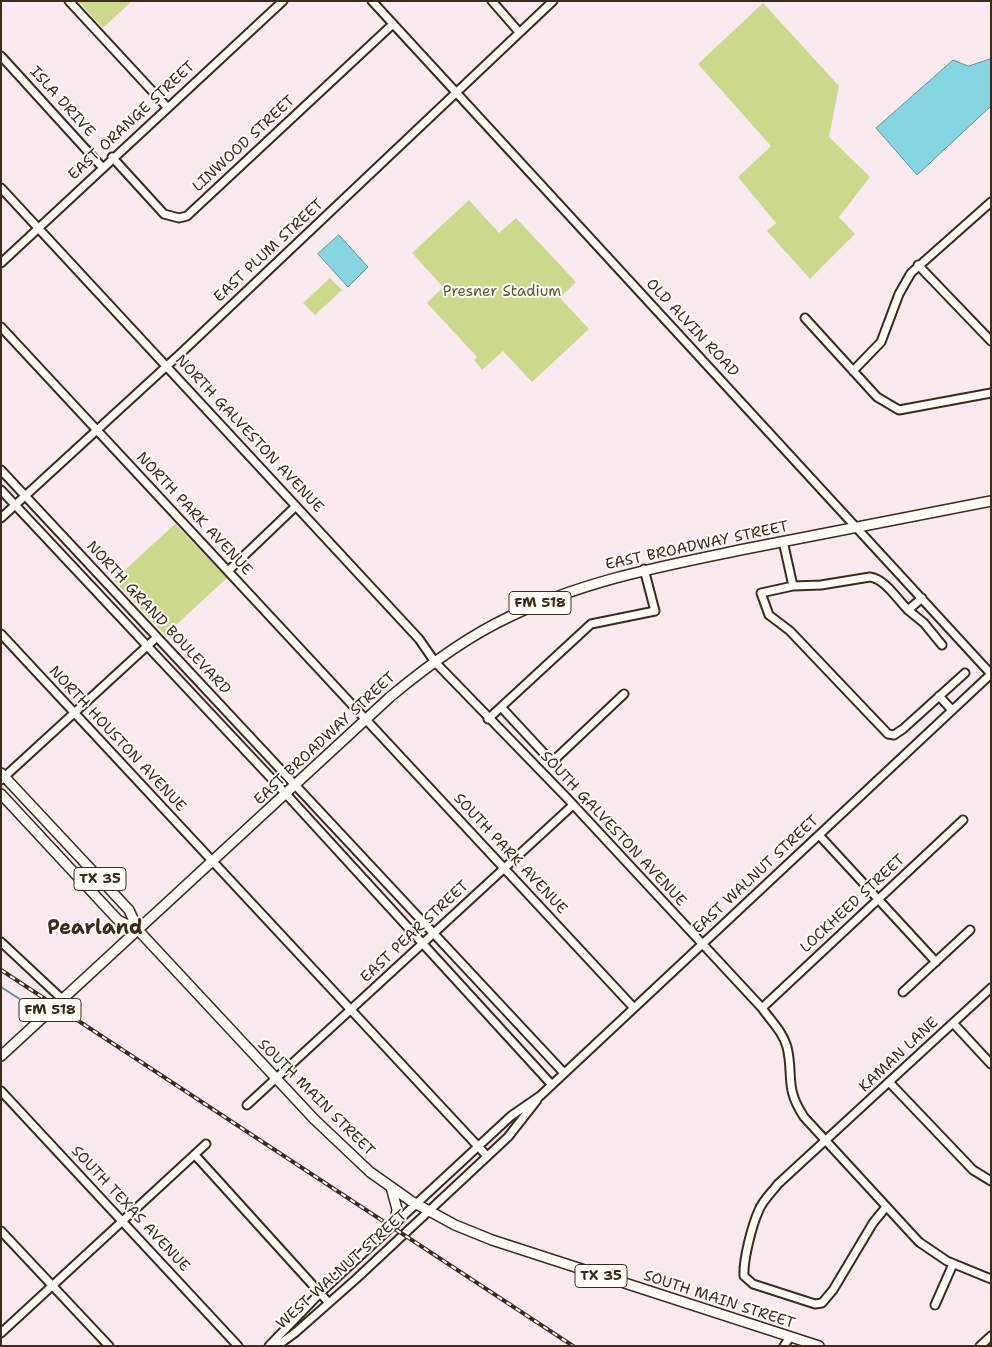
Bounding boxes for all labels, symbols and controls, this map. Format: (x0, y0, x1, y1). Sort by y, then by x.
street label: EAST ORANGE STREET (65, 58, 199, 184)
street label: ISLA DRIVE (26, 63, 98, 141)
street label: LINWOOD STREET (189, 92, 299, 196)
street label: EAST PLUM STREET (211, 196, 327, 306)
street label: OLD ALVIN ROAD (642, 275, 742, 381)
park label: Presner Stadium (443, 283, 561, 301)
street label: NORTH GALVESTON AVENUE (171, 351, 327, 517)
street label: NORTH PARK AVENUE (132, 449, 256, 579)
street label: EAST BROADWAY STREET (604, 518, 790, 574)
street label: NORTH GRAND BOULEVARD (82, 538, 234, 698)
road number: FM 518 (509, 592, 571, 614)
street label: NORTH HOUSTON AVENUE (45, 662, 189, 816)
street label: EAST BROADWAY STREET (251, 669, 399, 809)
street label: SOUTH GALVESTON AVENUE (536, 748, 690, 910)
street label: SOUTH PARK AVENUE (449, 790, 571, 918)
street label: EAST WALNUT STREET (689, 812, 823, 938)
street label: LOCKHEED STREET (797, 851, 909, 957)
road number: TX 35 (74, 868, 126, 891)
street label: EAST PEAR STREET (357, 877, 473, 987)
district label: Pearland (47, 917, 143, 941)
road number: FM 518 (19, 998, 81, 1022)
street label: KAMAN LANE (856, 1014, 942, 1096)
street label: SOUTH MAIN STREET (254, 1036, 378, 1160)
street label: SOUTH TEXAS AVENUE (67, 1142, 193, 1276)
street label: WEST WALNUT STREET (273, 1207, 411, 1333)
road number: TX 35 (575, 1264, 627, 1288)
street label: SOUTH MAIN STREET (641, 1267, 797, 1333)

